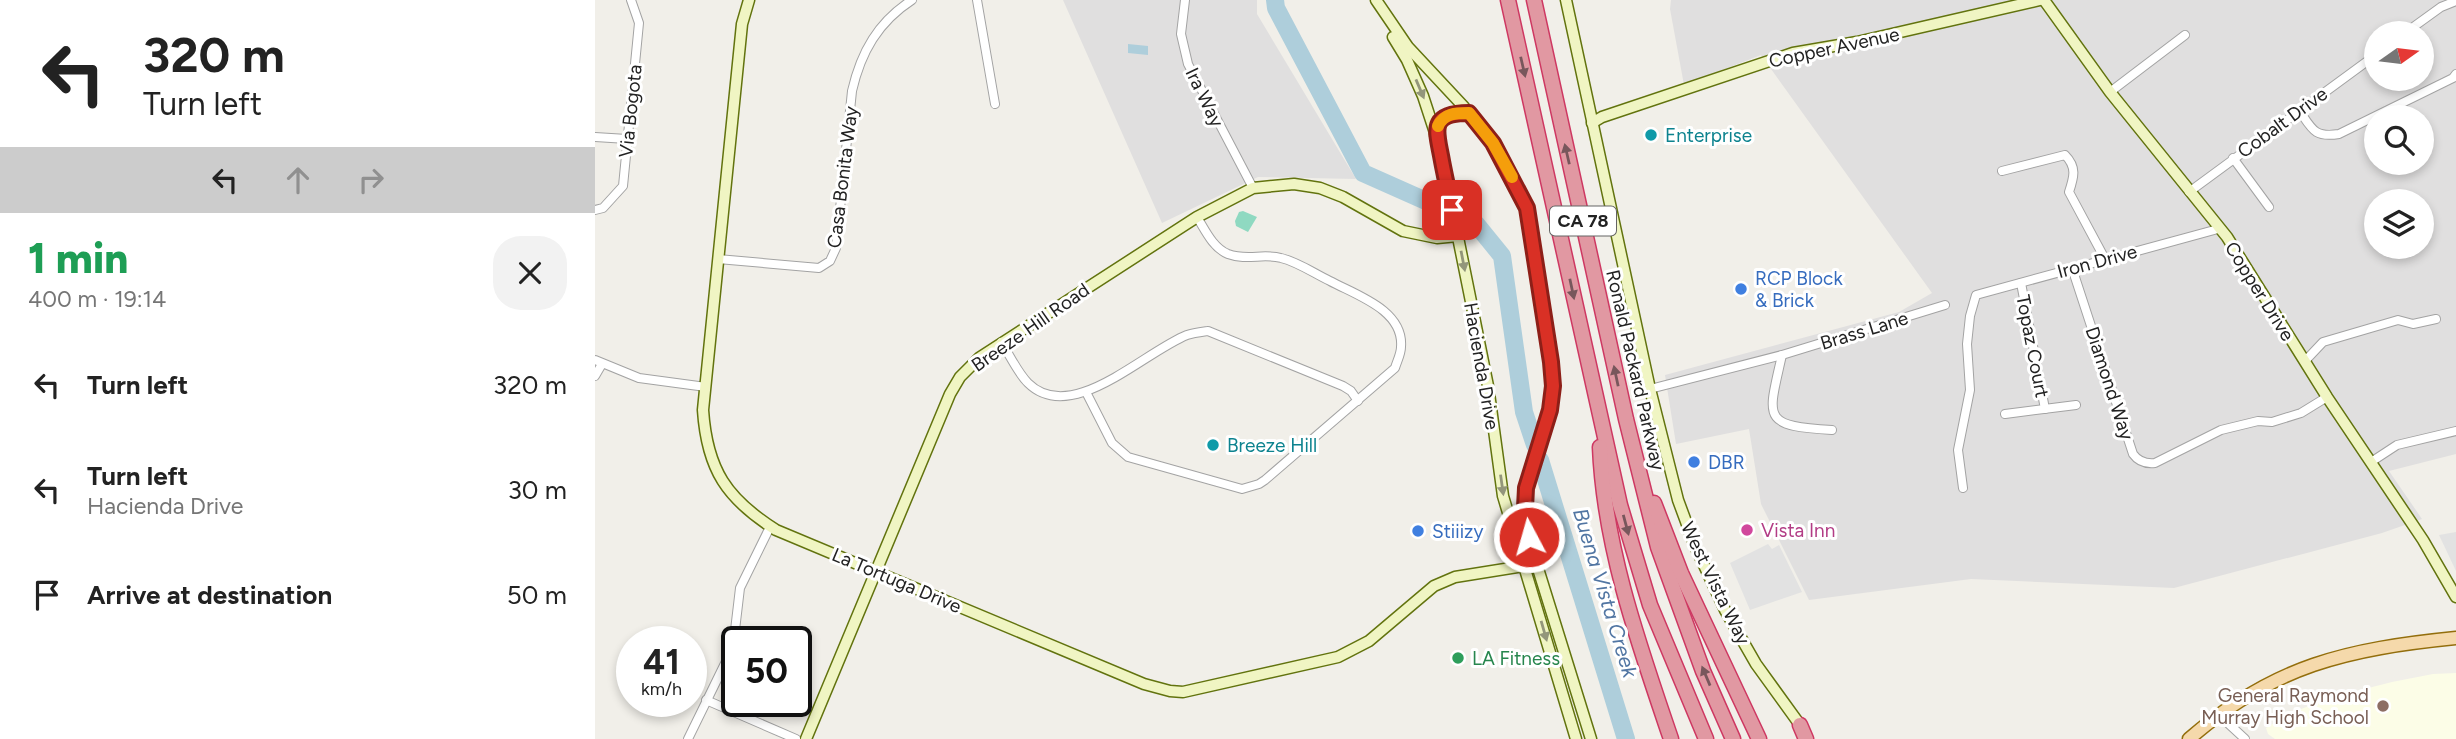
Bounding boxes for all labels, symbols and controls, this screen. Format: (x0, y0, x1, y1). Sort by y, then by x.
north arrow (2364, 21, 2434, 91)
map controls (2364, 21, 2434, 259)
street label: Copper Avenue (1767, 22, 1902, 73)
text: 320 m (143, 25, 285, 84)
icon: left (28, 28, 119, 119)
one-way arrow (1518, 56, 1529, 78)
street label: Via Bogota (614, 63, 647, 159)
street label: Ira Way (1180, 64, 1229, 131)
one-way arrow (1414, 79, 1425, 100)
street label: Cobalt Drive (2233, 82, 2332, 163)
text: Turn left (143, 85, 262, 123)
street label: Casa Bonita Way (822, 105, 863, 249)
button: search (2364, 105, 2434, 175)
place label: Enterprise (1665, 124, 1752, 147)
marker: Enterprise (1643, 127, 1659, 143)
one-way arrow (1562, 143, 1573, 165)
icon: left (206, 161, 244, 199)
icon: ahead (279, 161, 317, 199)
icon: right (352, 161, 390, 199)
pin (1422, 180, 1482, 240)
button: layers (2364, 189, 2434, 259)
icon: arrive (1433, 191, 1471, 229)
road number: CA 78 (1550, 206, 1616, 236)
text: 1 min (28, 233, 128, 284)
button: close (493, 236, 567, 310)
street label: Copper Drive (2220, 237, 2299, 345)
street label: Iron Drive (2055, 240, 2140, 283)
one-way arrow (1458, 250, 1469, 272)
place label: RCP Block & Brick (1755, 267, 1843, 312)
street label: Ronald Packard Parkway (1601, 268, 1670, 473)
street label: Breeze Hill Road (967, 278, 1094, 377)
one-way arrow (1566, 278, 1577, 300)
marker: RCP Block & Brick (1733, 281, 1749, 297)
text: 400 m · 19:14 (28, 285, 166, 313)
street label: Topaz Court (2011, 293, 2054, 399)
street label: Hacienda Drive (1459, 301, 1504, 432)
street label: Brass Lane (1817, 306, 1911, 355)
street label: Diamond Way (2080, 324, 2139, 443)
one-way arrow (1611, 365, 1622, 387)
icon: left (28, 366, 66, 404)
text: Turn left (87, 369, 188, 401)
text: 320 m (493, 369, 567, 401)
place label: Breeze Hill (1227, 434, 1317, 457)
marker: Breeze Hill (1205, 437, 1221, 453)
place label: DBR (1708, 451, 1745, 474)
marker: DBR (1686, 454, 1702, 470)
text: Turn left (87, 460, 188, 492)
icon: left (28, 471, 66, 509)
text: 30 m (508, 474, 567, 506)
one-way arrow (1497, 474, 1508, 496)
text: Hacienda Drive (87, 492, 243, 520)
position arrow (1492, 500, 1566, 574)
water label: Buena Vista Creek (1568, 505, 1643, 681)
one-way arrow (1621, 515, 1631, 536)
street label: West Vista Way (1676, 518, 1755, 648)
place label: Vista Inn (1761, 519, 1835, 542)
place label: Stiiizy (1432, 520, 1483, 543)
marker: Vista Inn (1739, 522, 1755, 538)
marker: Stiiizy (1410, 523, 1426, 539)
street label: La Tortuga Drive (829, 543, 965, 618)
icon: arrive (28, 576, 66, 614)
text: Arrive at destination (87, 579, 332, 611)
text: 50 m (507, 579, 567, 611)
one-way arrow (1539, 621, 1550, 643)
speed limit sign: 50 (721, 626, 812, 717)
text: 41 (643, 641, 680, 683)
place label: LA Fitness (1472, 647, 1560, 670)
marker: LA Fitness (1450, 650, 1466, 666)
one-way arrow (1700, 666, 1711, 687)
text: km/h (641, 678, 682, 700)
place label: General Raymond Murray High School (2201, 684, 2369, 729)
marker: General Raymond Murray High School (2375, 698, 2391, 714)

